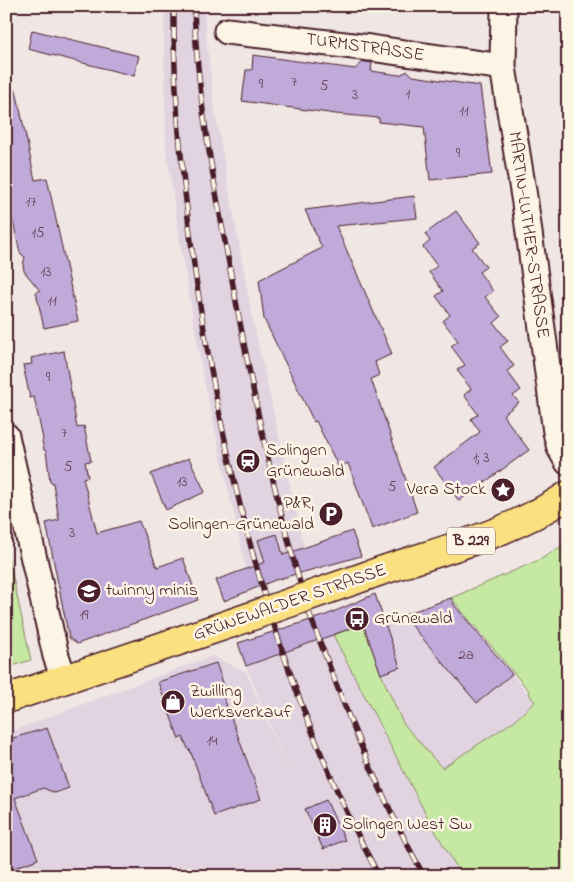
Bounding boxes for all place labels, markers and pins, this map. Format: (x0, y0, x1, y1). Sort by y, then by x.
place label: Solingen Grünewald (266, 438, 345, 485)
station icon: Solingen Grünewald (235, 448, 261, 474)
place label: Vera Stock (406, 477, 486, 503)
place icon: Vera Stock (490, 477, 516, 503)
place label: P&R, Solingen-Grünewald (168, 491, 314, 539)
parking icon: P&R, Solingen-Grünewald (318, 501, 344, 527)
school or university icon: twinny minis (76, 578, 102, 604)
place label: twinny minis (106, 578, 198, 604)
bus stop icon: Grünewald (344, 606, 370, 632)
place label: Grünewald (374, 606, 453, 632)
place label: Zwilling Werksverkauf (190, 679, 293, 726)
shop icon: Zwilling Werksverkauf (160, 689, 186, 715)
building icon: Solingen West Sw (312, 812, 338, 838)
place label: Solingen West Sw (342, 812, 472, 839)

